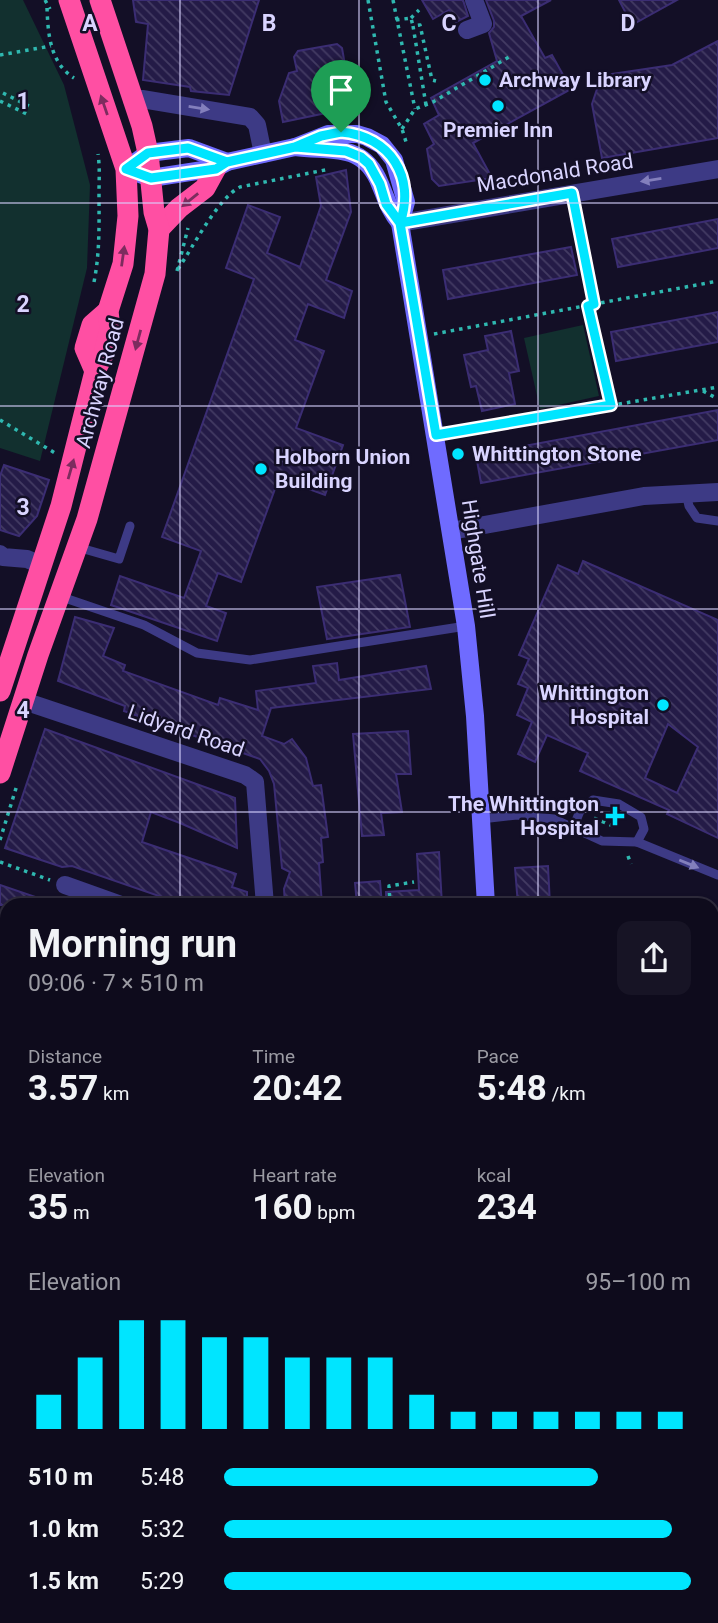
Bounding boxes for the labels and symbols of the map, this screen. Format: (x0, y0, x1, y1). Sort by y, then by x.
text: A (82, 10, 98, 37)
text: B (262, 10, 276, 37)
text: C (441, 10, 457, 37)
text: D (621, 10, 635, 37)
pin (311, 60, 371, 132)
place label: Archway Library (499, 68, 652, 92)
marker: Archway Library (477, 72, 493, 88)
text: 1 (16, 88, 30, 115)
one-way arrow (98, 94, 109, 115)
marker: Premier Inn (490, 98, 506, 114)
one-way arrow (188, 103, 210, 114)
place label: Premier Inn (443, 118, 553, 142)
street label: Macdonald Road (475, 149, 635, 197)
one-way arrow (640, 175, 662, 186)
one-way arrow (181, 192, 198, 207)
one-way arrow (118, 245, 129, 267)
text: 2 (16, 291, 30, 318)
street label: Archway Road (71, 315, 129, 451)
one-way arrow (132, 330, 142, 351)
place label: Whittington Stone (472, 442, 642, 466)
place label: Holborn Union Building (275, 445, 410, 493)
marker: Whittington Stone (450, 446, 466, 462)
one-way arrow (66, 458, 77, 480)
marker: Holborn Union Building (253, 461, 269, 477)
text: 3 (16, 494, 30, 521)
street label: Highgate Hill (457, 498, 499, 620)
place label: Whittington Hospital (539, 681, 649, 729)
text: 4 (16, 697, 30, 724)
marker: Whittington Hospital (655, 697, 671, 713)
street label: Lidyard Road (125, 700, 247, 762)
place label: The Whittington Hospital (448, 792, 599, 840)
marker: The Whittington Hospital (605, 806, 625, 826)
one-way arrow (679, 858, 700, 869)

